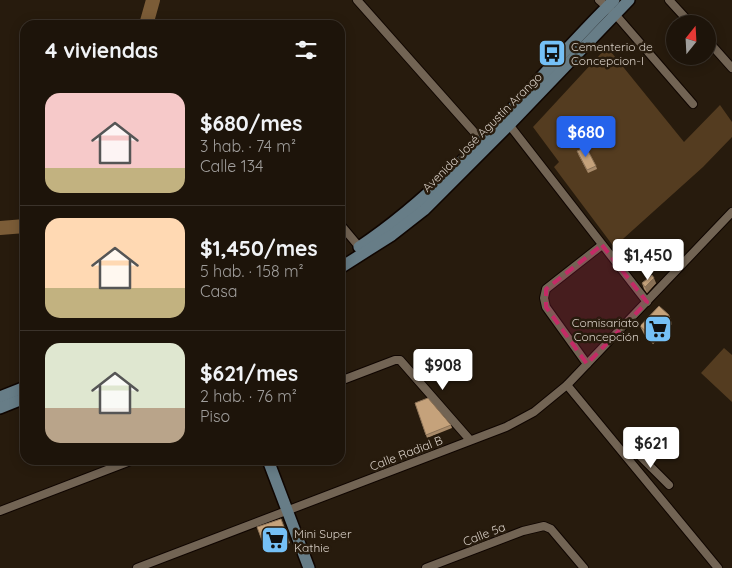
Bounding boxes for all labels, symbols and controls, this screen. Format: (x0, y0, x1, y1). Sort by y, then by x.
north arrow (666, 15, 716, 65)
map controls (666, 15, 716, 65)
icon: filters (292, 36, 320, 64)
text: 4 viviendas (45, 37, 158, 63)
bus stop icon: Cementerio de Concepcion-I (537, 38, 567, 68)
place label: Cementerio de Concepcion-I (571, 39, 653, 68)
street label: Avenida José Agustín Arango (419, 69, 545, 195)
text: $680/mes (200, 110, 302, 136)
icon: home (85, 113, 145, 173)
pin: $680 (556, 116, 616, 158)
text: $680 (568, 122, 605, 142)
text: 3 hab. · 74 m² (200, 136, 296, 156)
text: Calle 134 (200, 156, 264, 176)
text: $1,450/mes (200, 235, 318, 261)
icon: home (85, 238, 145, 298)
pin: $1,450 (607, 238, 689, 281)
text: $1,450 (624, 245, 672, 265)
text: 5 hab. · 158 m² (200, 261, 304, 281)
text: Casa (200, 281, 237, 301)
supermarket icon: Comisariato Concepción (643, 314, 673, 344)
place label: Comisariato Concepción (572, 315, 639, 344)
pin: $908 (413, 348, 473, 391)
text: $908 (424, 355, 462, 375)
text: $621/mes (200, 360, 298, 386)
icon: home (85, 363, 145, 423)
text: 2 hab. · 76 m² (200, 386, 297, 406)
text: Piso (200, 406, 230, 426)
pin: $621 (621, 426, 681, 469)
street label: Calle Radial B (367, 432, 445, 474)
text: $621 (634, 433, 668, 453)
street label: Calle 5a (461, 519, 507, 549)
supermarket icon: Mini Super Kathie (260, 525, 290, 555)
place label: Mini Super Kathie (294, 526, 352, 555)

